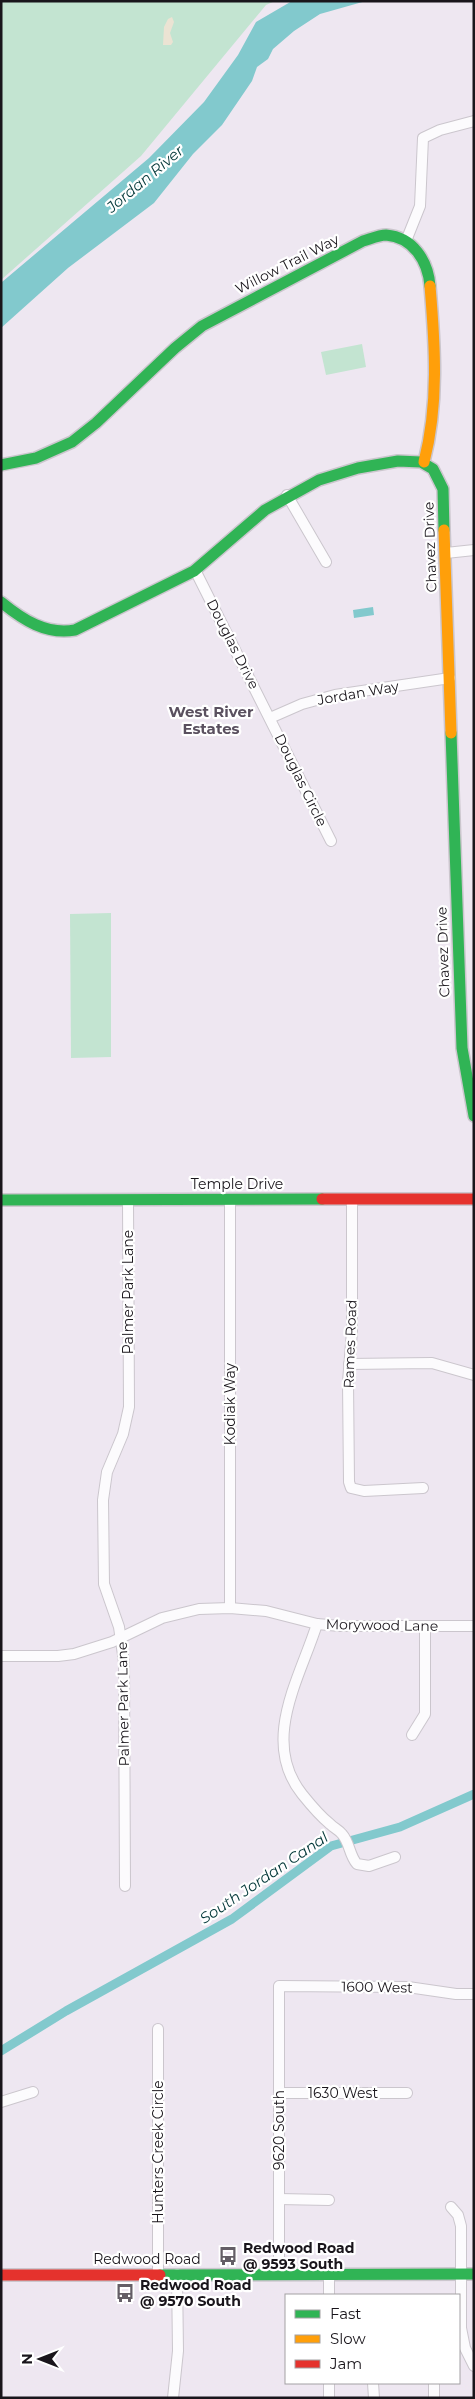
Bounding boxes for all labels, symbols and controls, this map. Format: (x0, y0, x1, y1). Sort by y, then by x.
water label: Jordan River (101, 140, 188, 217)
street label: Willow Trail Way (232, 230, 342, 298)
street label: Chavez Drive (419, 501, 441, 593)
street label: Douglas Drive (203, 596, 263, 692)
street label: Jordan Way (315, 677, 401, 709)
district label: West River Estates (168, 702, 254, 738)
street label: Douglas Circle (271, 731, 331, 829)
street label: Chavez Drive (432, 906, 454, 998)
street label: Temple Drive (191, 1175, 283, 1193)
street label: Palmer Park Lane (119, 1230, 137, 1354)
street label: Rames Road (339, 1299, 361, 1389)
street label: Kodiak Way (221, 1362, 239, 1445)
street label: Morywood Lane (326, 1615, 438, 1635)
street label: Palmer Park Lane (113, 1642, 133, 1766)
water label: South Jordan Canal (196, 1828, 332, 1928)
street label: 1600 West (341, 1977, 413, 1997)
street label: Hunters Creek Circle (149, 2080, 167, 2224)
street label: 1630 West (308, 2084, 378, 2102)
street label: 9620 South (270, 2090, 288, 2170)
place label: Redwood Road @ 9593 South (243, 2239, 354, 2273)
bus stop icon: Redwood Road @ 9593 South (217, 2245, 239, 2267)
street label: Redwood Road (93, 2250, 201, 2268)
place label: Redwood Road @ 9570 South (140, 2276, 251, 2310)
bus stop icon: Redwood Road @ 9570 South (114, 2282, 136, 2304)
legend (285, 2294, 460, 2384)
text: Fast (330, 2304, 361, 2323)
text: Slow (330, 2329, 366, 2348)
north arrow (15, 2334, 65, 2384)
text: N (18, 2353, 36, 2365)
text: Jam (329, 2354, 362, 2373)

